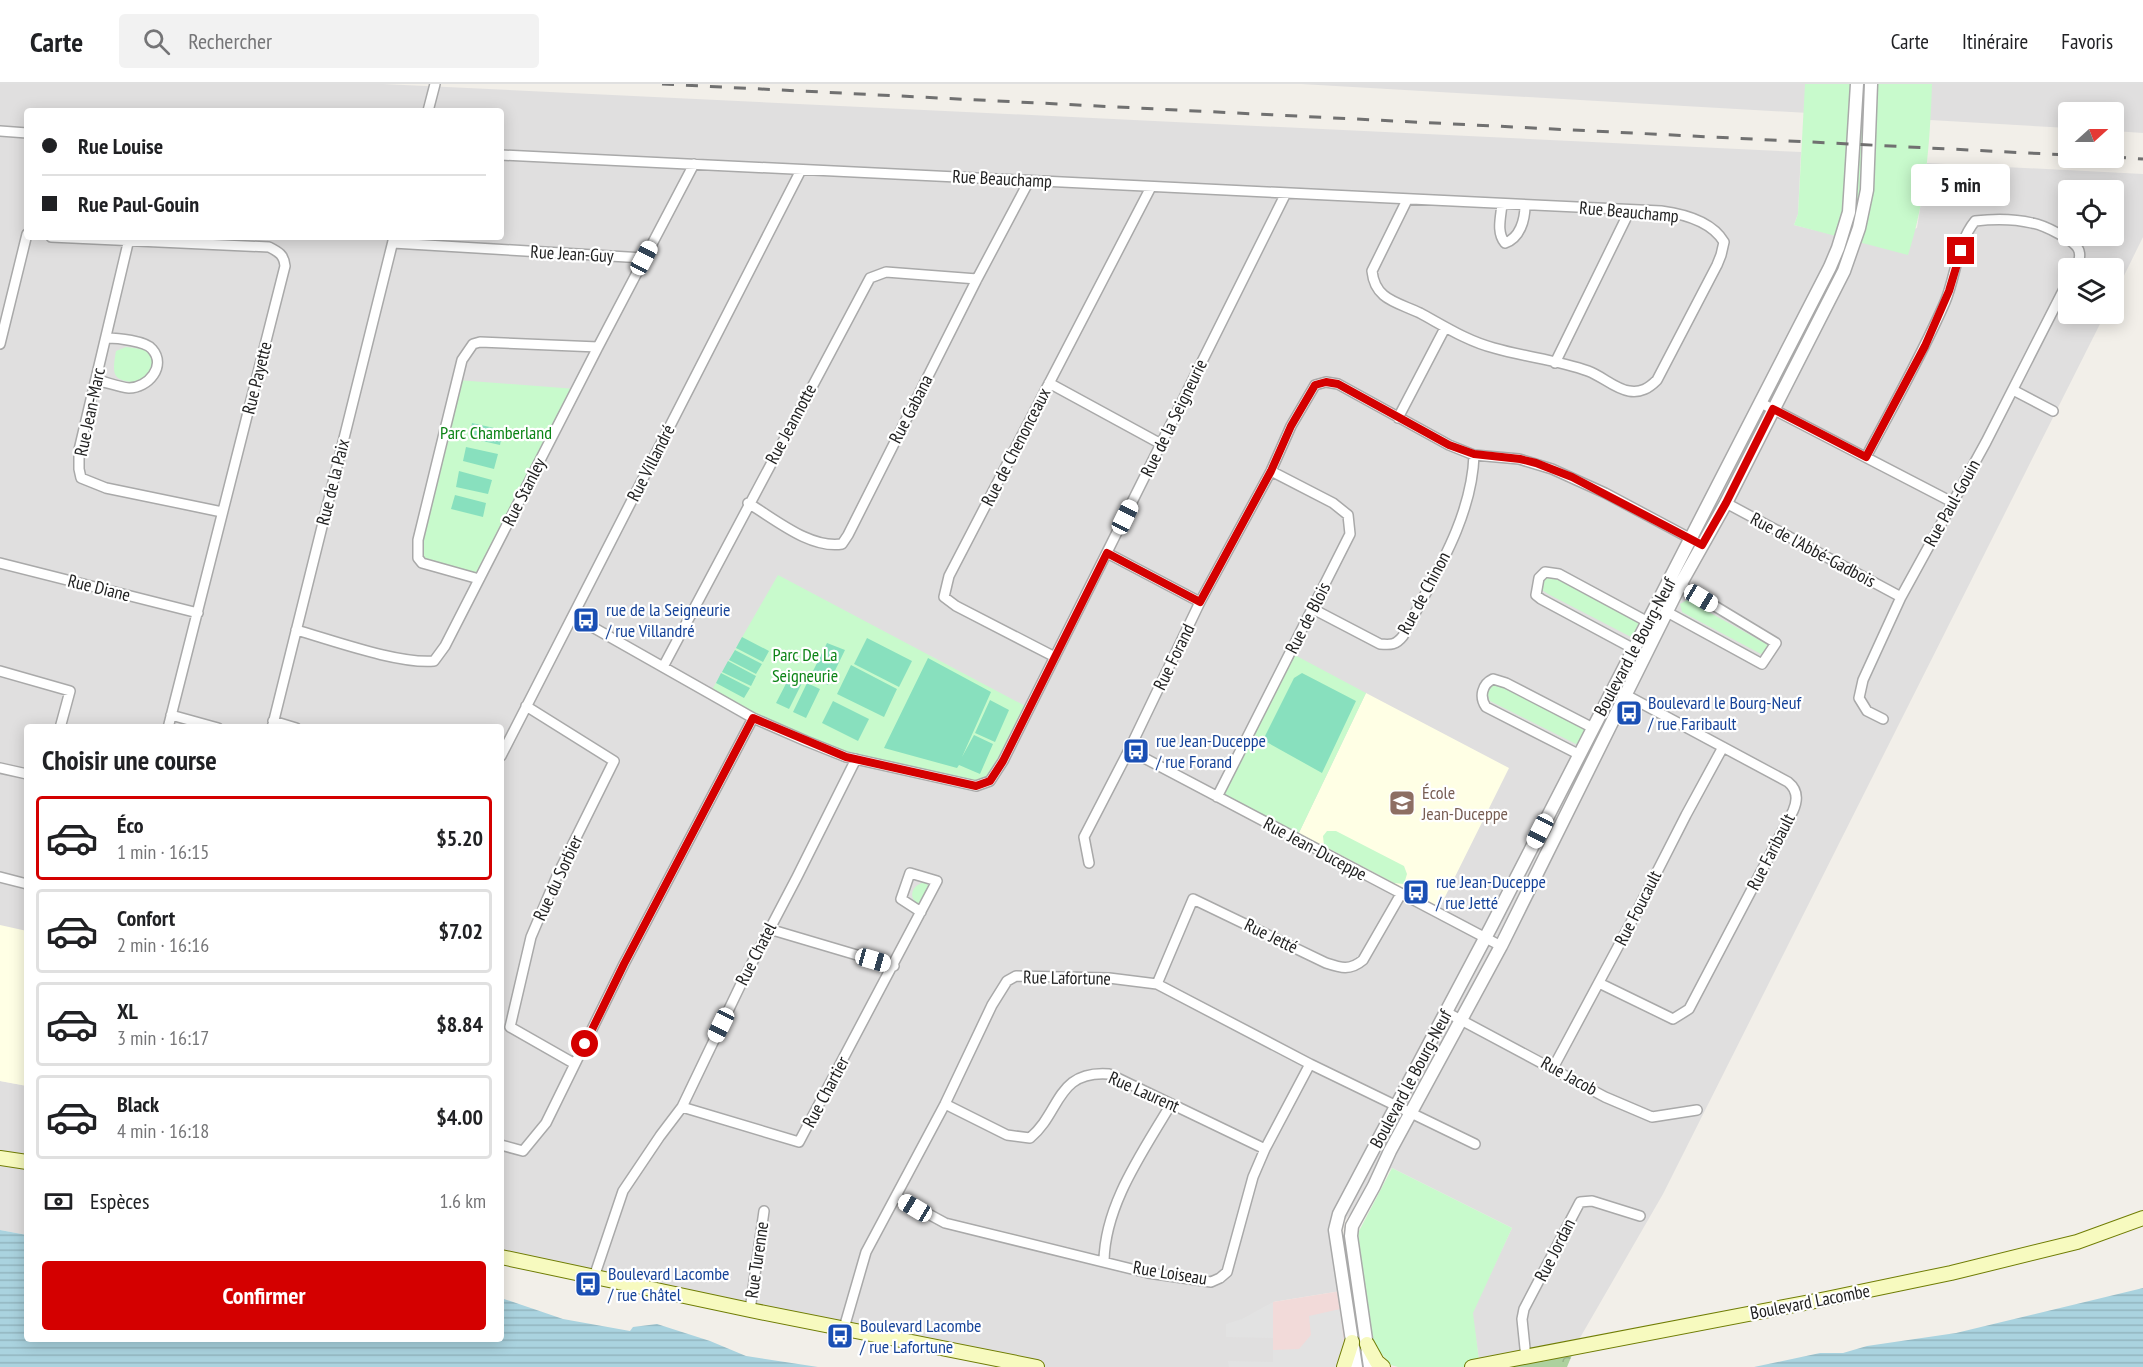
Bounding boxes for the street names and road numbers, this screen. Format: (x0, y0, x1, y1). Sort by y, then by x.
street label: Rue Beauchamp (952, 164, 1053, 193)
street label: Rue Beauchamp (1578, 196, 1680, 227)
street label: Rue Jean-Guy (530, 240, 614, 267)
street label: Rue Payette (236, 339, 277, 417)
street label: Rue de la Seigneurie (1135, 355, 1212, 480)
street label: Rue Jean-Marc (69, 365, 110, 458)
street label: Rue Gabana (884, 371, 938, 447)
street label: Rue Jeannotte (760, 380, 821, 468)
street label: Rue de Chenonceaux (976, 383, 1056, 510)
street label: Rue Villandré (621, 420, 680, 505)
street label: Rue de la Paix (311, 436, 354, 527)
street label: Rue Stanley (497, 454, 551, 530)
street label: Rue Paul-Gouin (1918, 455, 1985, 550)
street label: Rue de l'Abbé-Gadbois (1747, 507, 1880, 592)
street label: Rue de Chinon (1392, 547, 1455, 638)
street label: Rue Diane (65, 569, 133, 606)
street label: Boulevard le Bourg-Neuf (1588, 573, 1681, 720)
street label: Rue de Blois (1280, 578, 1335, 657)
street label: Rue Forand (1148, 620, 1199, 694)
street label: Rue Faribault (1741, 809, 1800, 894)
street label: Rue Jean-Duceppe (1260, 812, 1371, 885)
street label: Rue du Sorbier (528, 831, 587, 924)
street label: Rue Foucault (1609, 866, 1666, 949)
street label: Rue Jetté (1241, 913, 1302, 958)
street label: Rue Chatel (730, 918, 781, 989)
street label: Rue Lafortune (1023, 965, 1111, 990)
street label: Boulevard le Bourg-Neuf (1364, 1005, 1457, 1152)
street label: Rue Jacob (1537, 1051, 1602, 1100)
street label: Rue Chartier (797, 1052, 854, 1131)
street label: Rue Laurent (1105, 1066, 1183, 1117)
street label: Rue Jordan (1529, 1214, 1580, 1285)
street label: Rue Turenne (740, 1220, 773, 1300)
street label: Rue Loiseau (1131, 1255, 1209, 1290)
street label: Boulevard Lacombe (1748, 1279, 1872, 1324)

